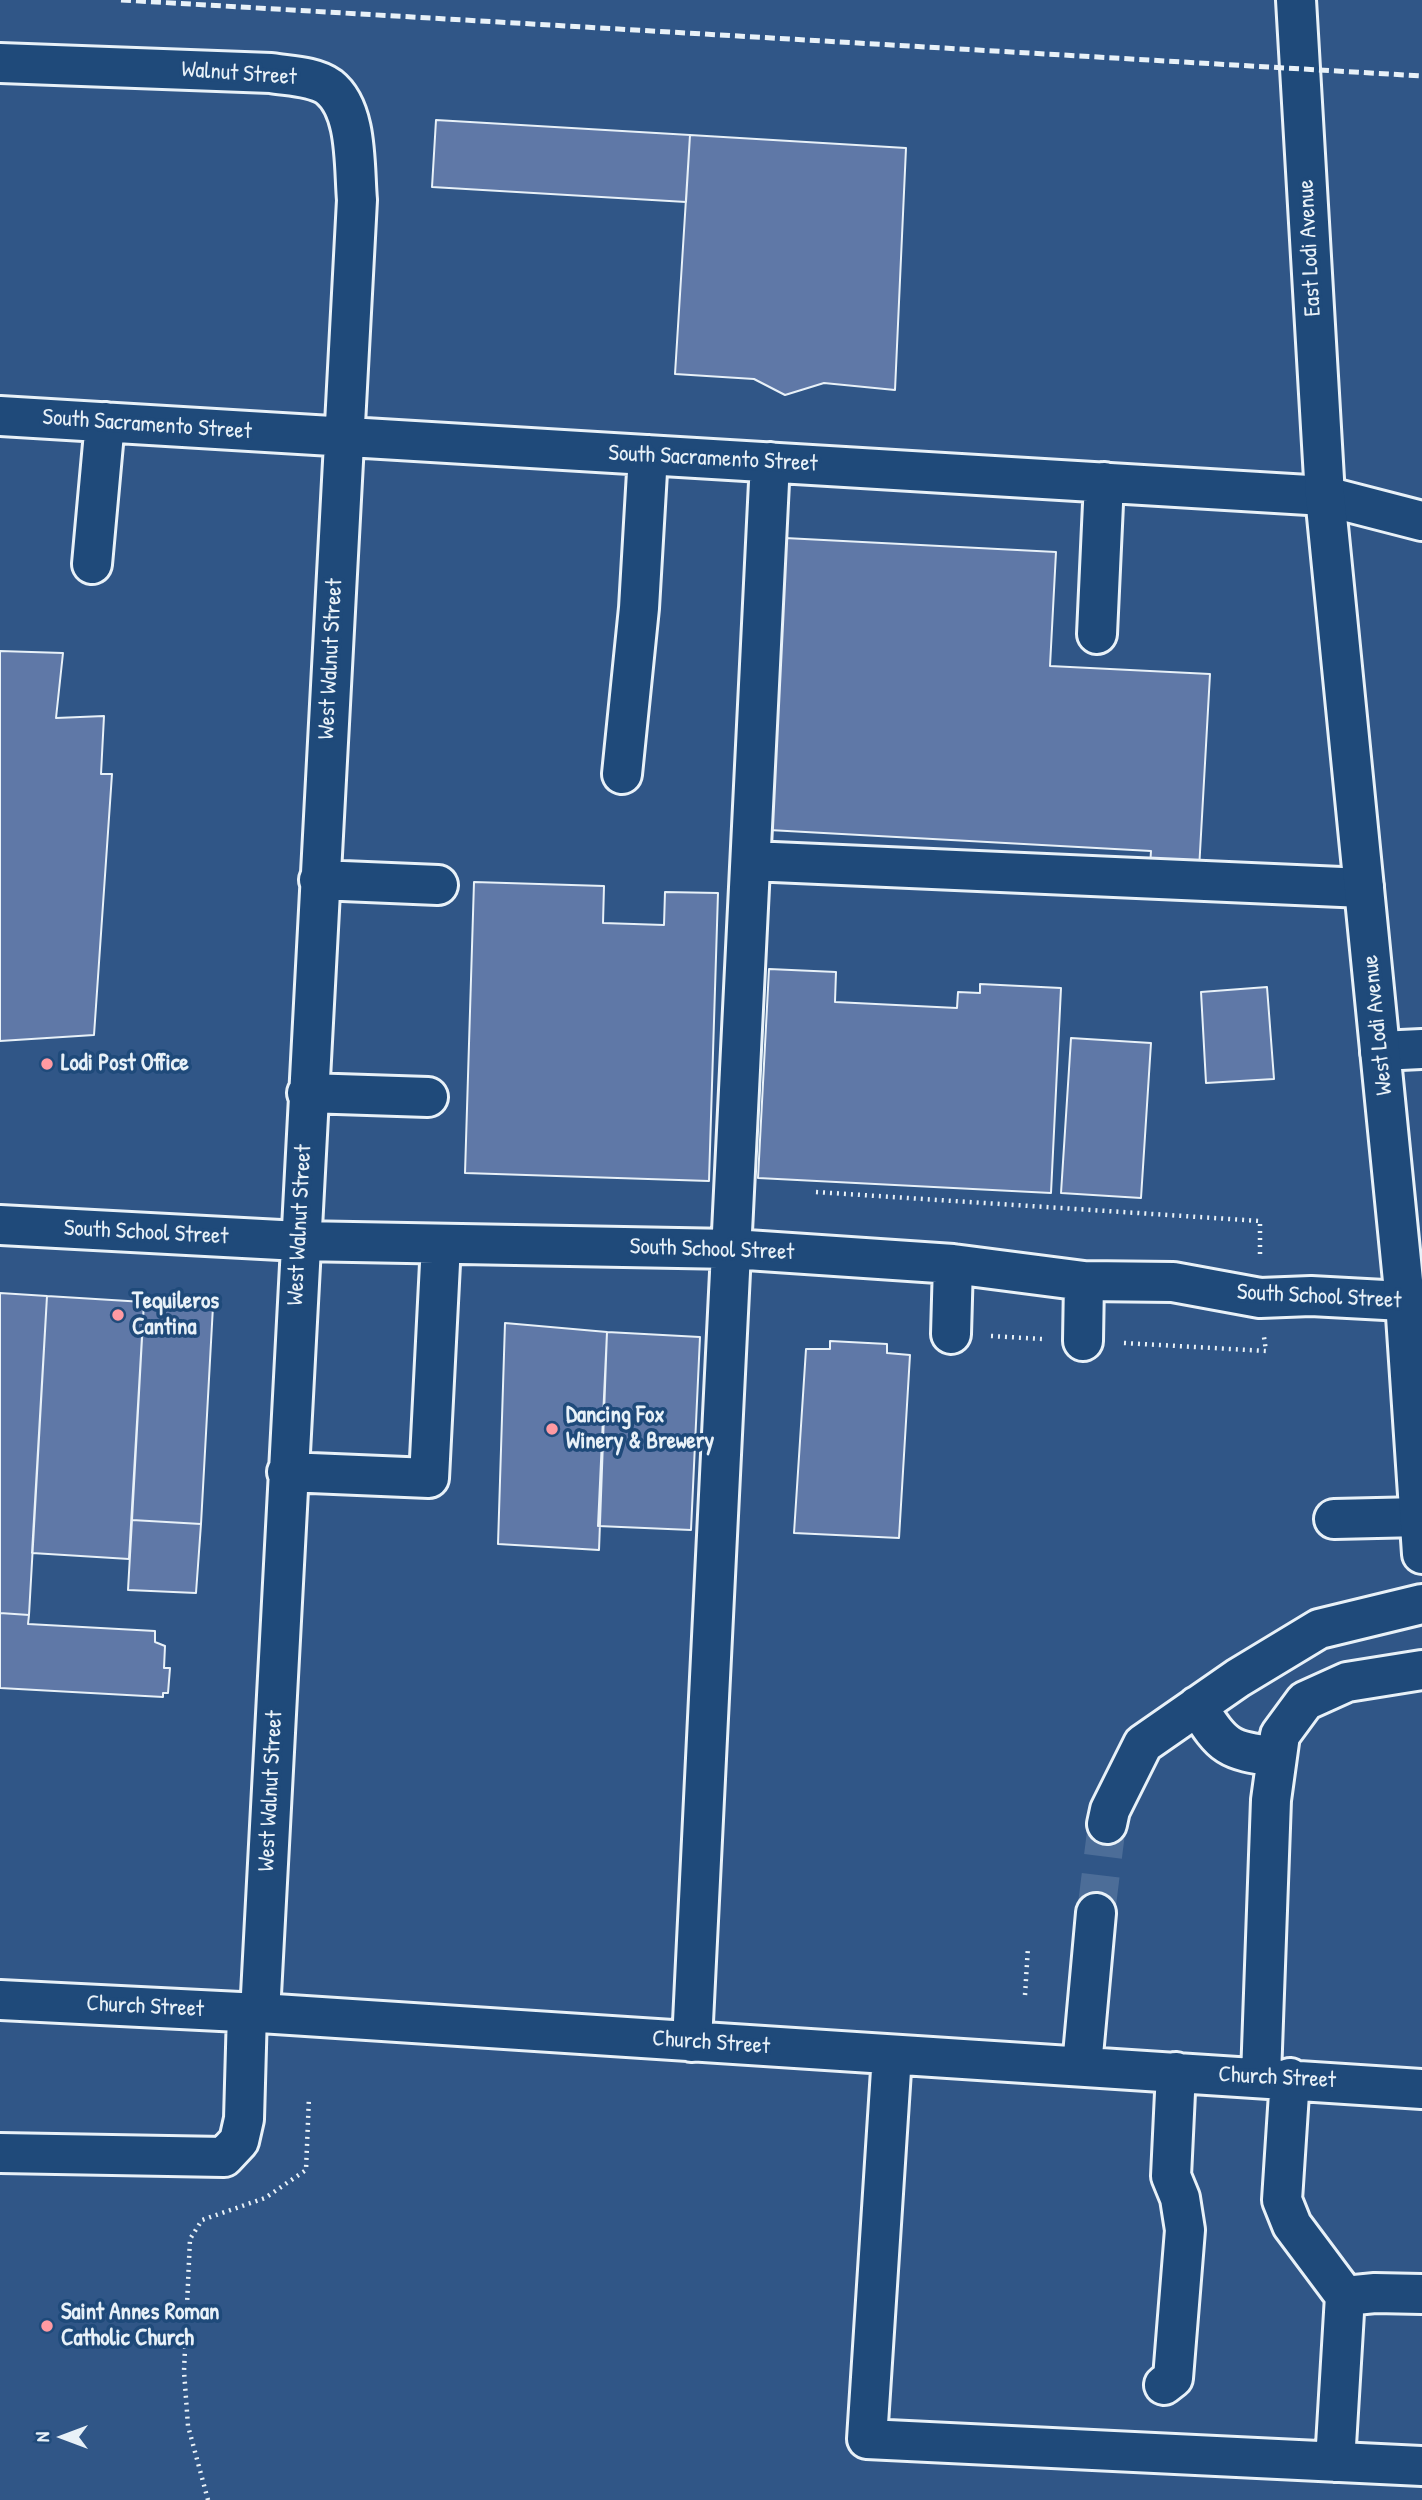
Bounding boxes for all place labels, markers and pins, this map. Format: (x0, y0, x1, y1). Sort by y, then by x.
place label: Lodi Post Office (61, 1050, 189, 1078)
marker: Lodi Post Office (39, 1056, 55, 1072)
place label: Tequileros Cantina (132, 1288, 219, 1342)
marker: Tequileros Cantina (110, 1307, 126, 1323)
place label: Dancing Fox Winery & Brewery (566, 1402, 714, 1456)
marker: Dancing Fox Winery & Brewery (544, 1421, 560, 1437)
place label: Saint Annes Roman Catholic Church (61, 2299, 219, 2353)
marker: Saint Annes Roman Catholic Church (39, 2318, 55, 2334)

